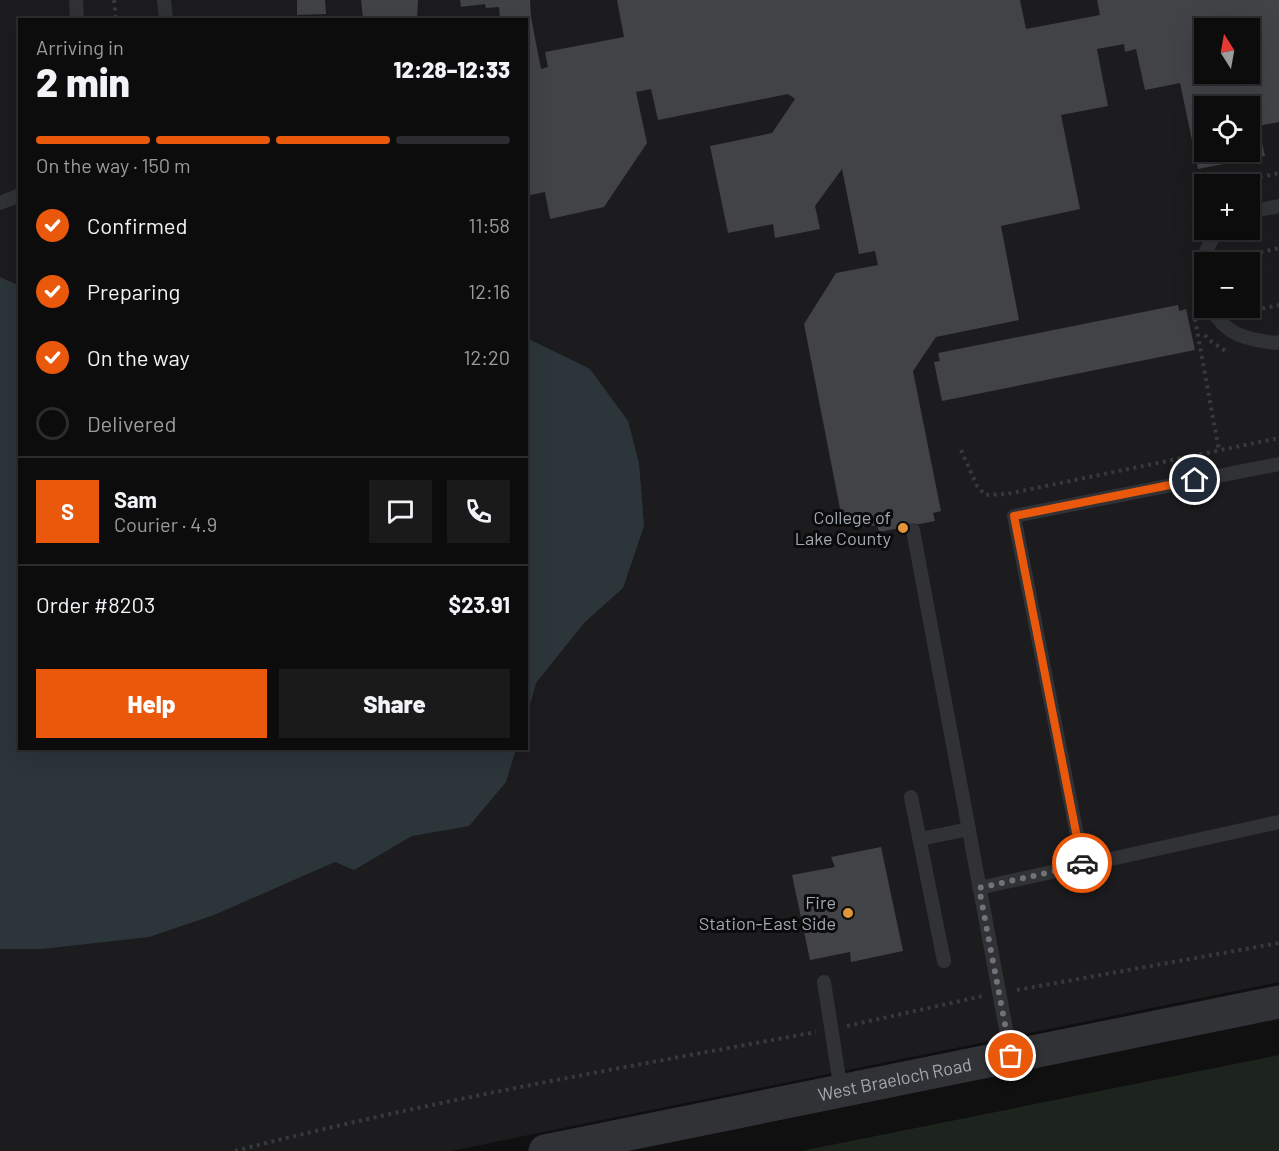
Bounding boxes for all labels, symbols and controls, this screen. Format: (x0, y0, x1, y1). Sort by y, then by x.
north arrow (1194, 18, 1260, 84)
map controls (1194, 18, 1260, 318)
text: Arriving in (36, 35, 124, 59)
text: 12:28–12:33 (394, 56, 510, 82)
text: 2 min (36, 58, 130, 105)
button: locate (1194, 96, 1260, 162)
text: On the way · 150 m (36, 153, 191, 177)
button: + (1194, 174, 1260, 240)
icon: check (36, 209, 69, 242)
text: Confirmed (87, 212, 187, 238)
text: 11:58 (468, 213, 510, 237)
button: − (1194, 252, 1260, 318)
icon: check (36, 275, 69, 308)
text: Preparing (87, 278, 180, 304)
text: 12:16 (468, 279, 510, 303)
icon: check (36, 341, 69, 374)
text: On the way (87, 344, 190, 370)
text: 12:20 (463, 345, 510, 369)
text: Delivered (87, 410, 176, 436)
pin (1169, 454, 1220, 505)
icon: home (1178, 463, 1211, 496)
button: chat (369, 480, 432, 543)
button: phone (447, 480, 510, 543)
text: Sam (114, 486, 157, 512)
text: S (61, 498, 74, 524)
place label: College of Lake County (795, 506, 891, 549)
text: Courier · 4.9 (114, 512, 217, 536)
marker: College of Lake County (896, 521, 910, 535)
text: Order #8203 (36, 591, 155, 617)
text: $23.91 (449, 591, 510, 617)
button: Help (36, 669, 267, 738)
button: Share (279, 669, 510, 738)
courier (1052, 833, 1112, 893)
icon: car (1066, 847, 1099, 880)
place label: Fire Station-East Side (699, 891, 836, 934)
marker: Fire Station-East Side (841, 906, 855, 920)
pin (985, 1030, 1036, 1081)
icon: bag (994, 1039, 1027, 1072)
street label: West Braeloch Road (816, 1053, 973, 1105)

